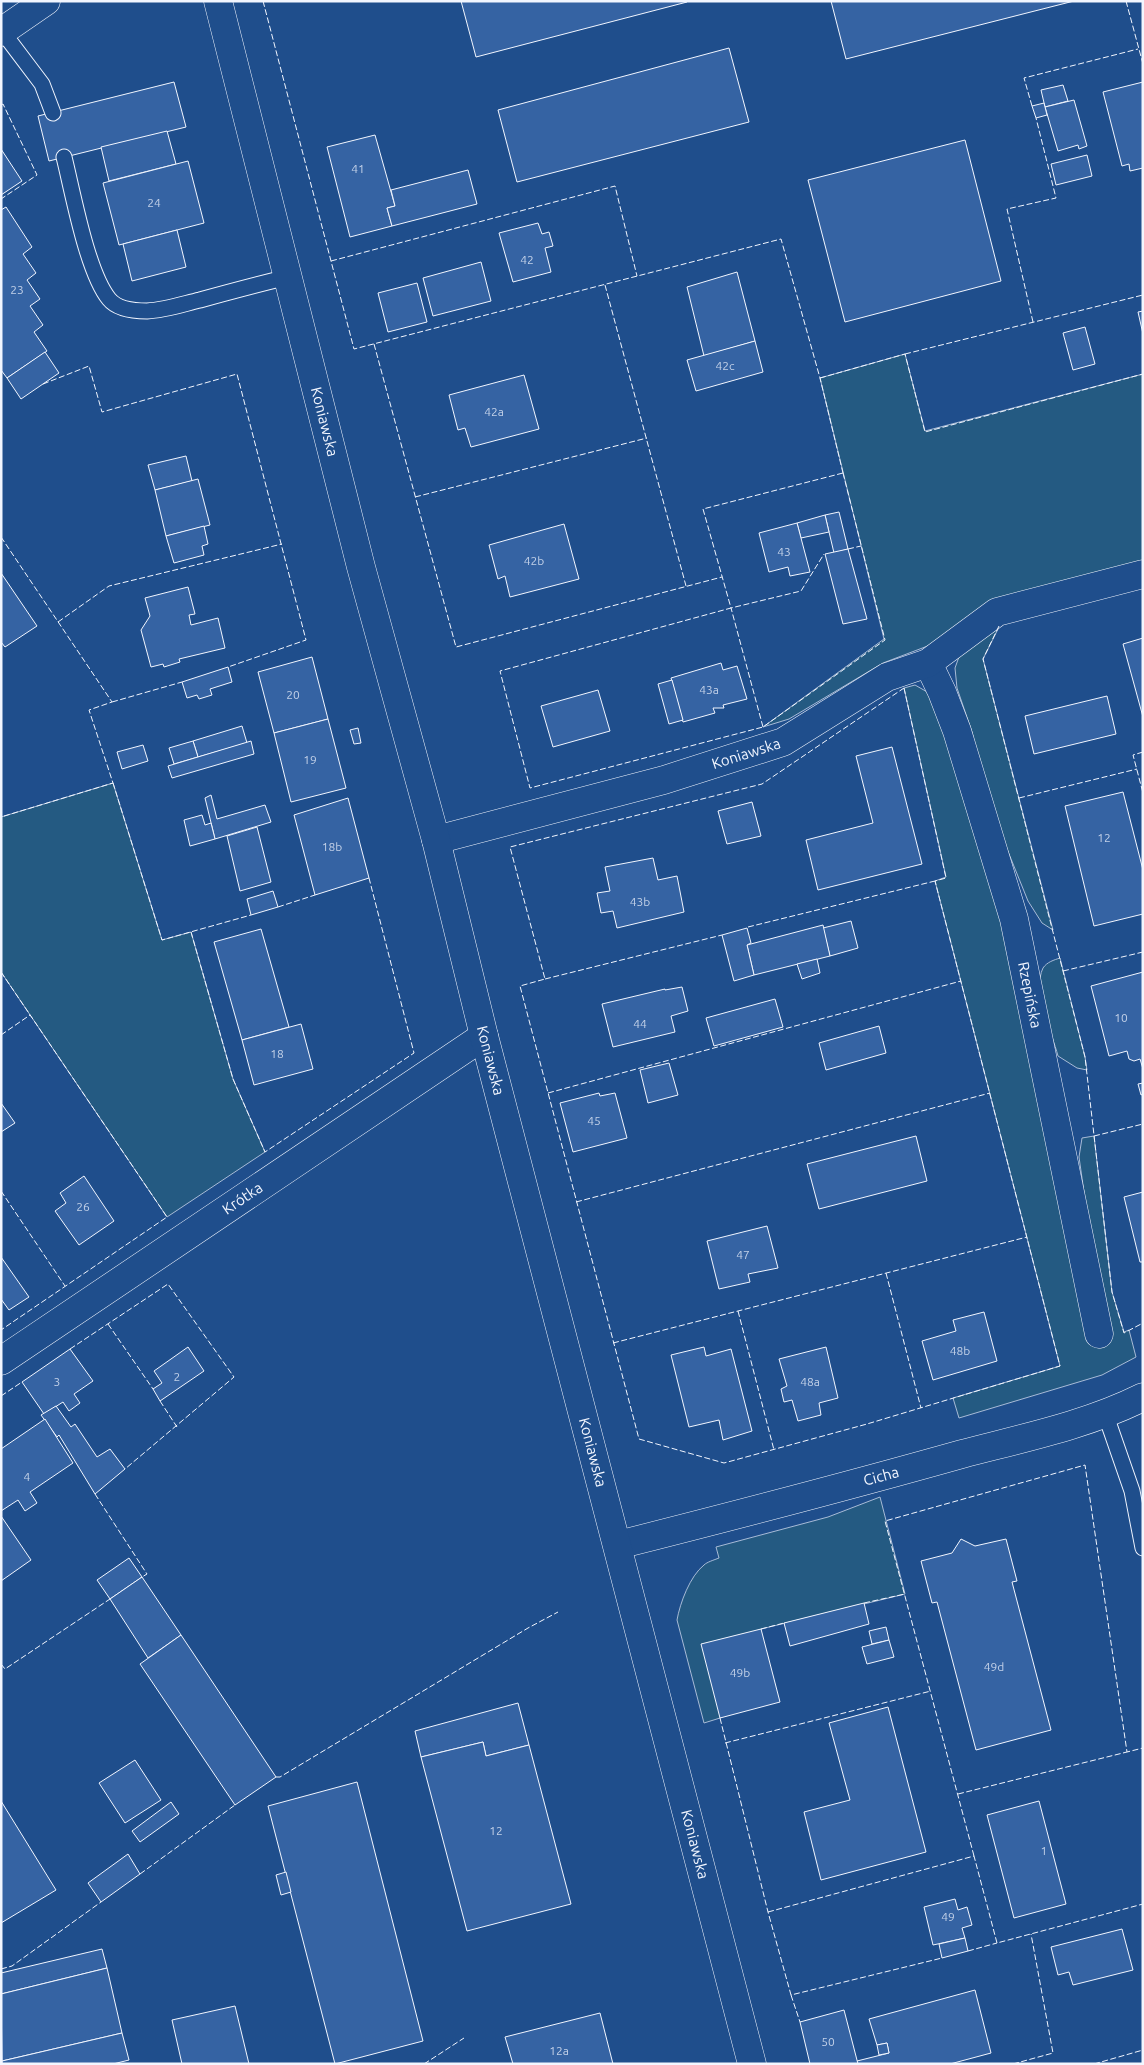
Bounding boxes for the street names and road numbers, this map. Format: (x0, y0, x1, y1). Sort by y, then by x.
street label: Koniawska (308, 385, 342, 458)
street label: Koniawska (710, 734, 782, 772)
street label: Rzepińska (1015, 960, 1045, 1030)
street label: Koniawska (474, 1024, 508, 1097)
street label: Krótka (219, 1179, 265, 1218)
street label: Koniawska (576, 1416, 610, 1489)
street label: Cicha (861, 1463, 901, 1489)
street label: Koniawska (678, 1808, 712, 1881)

